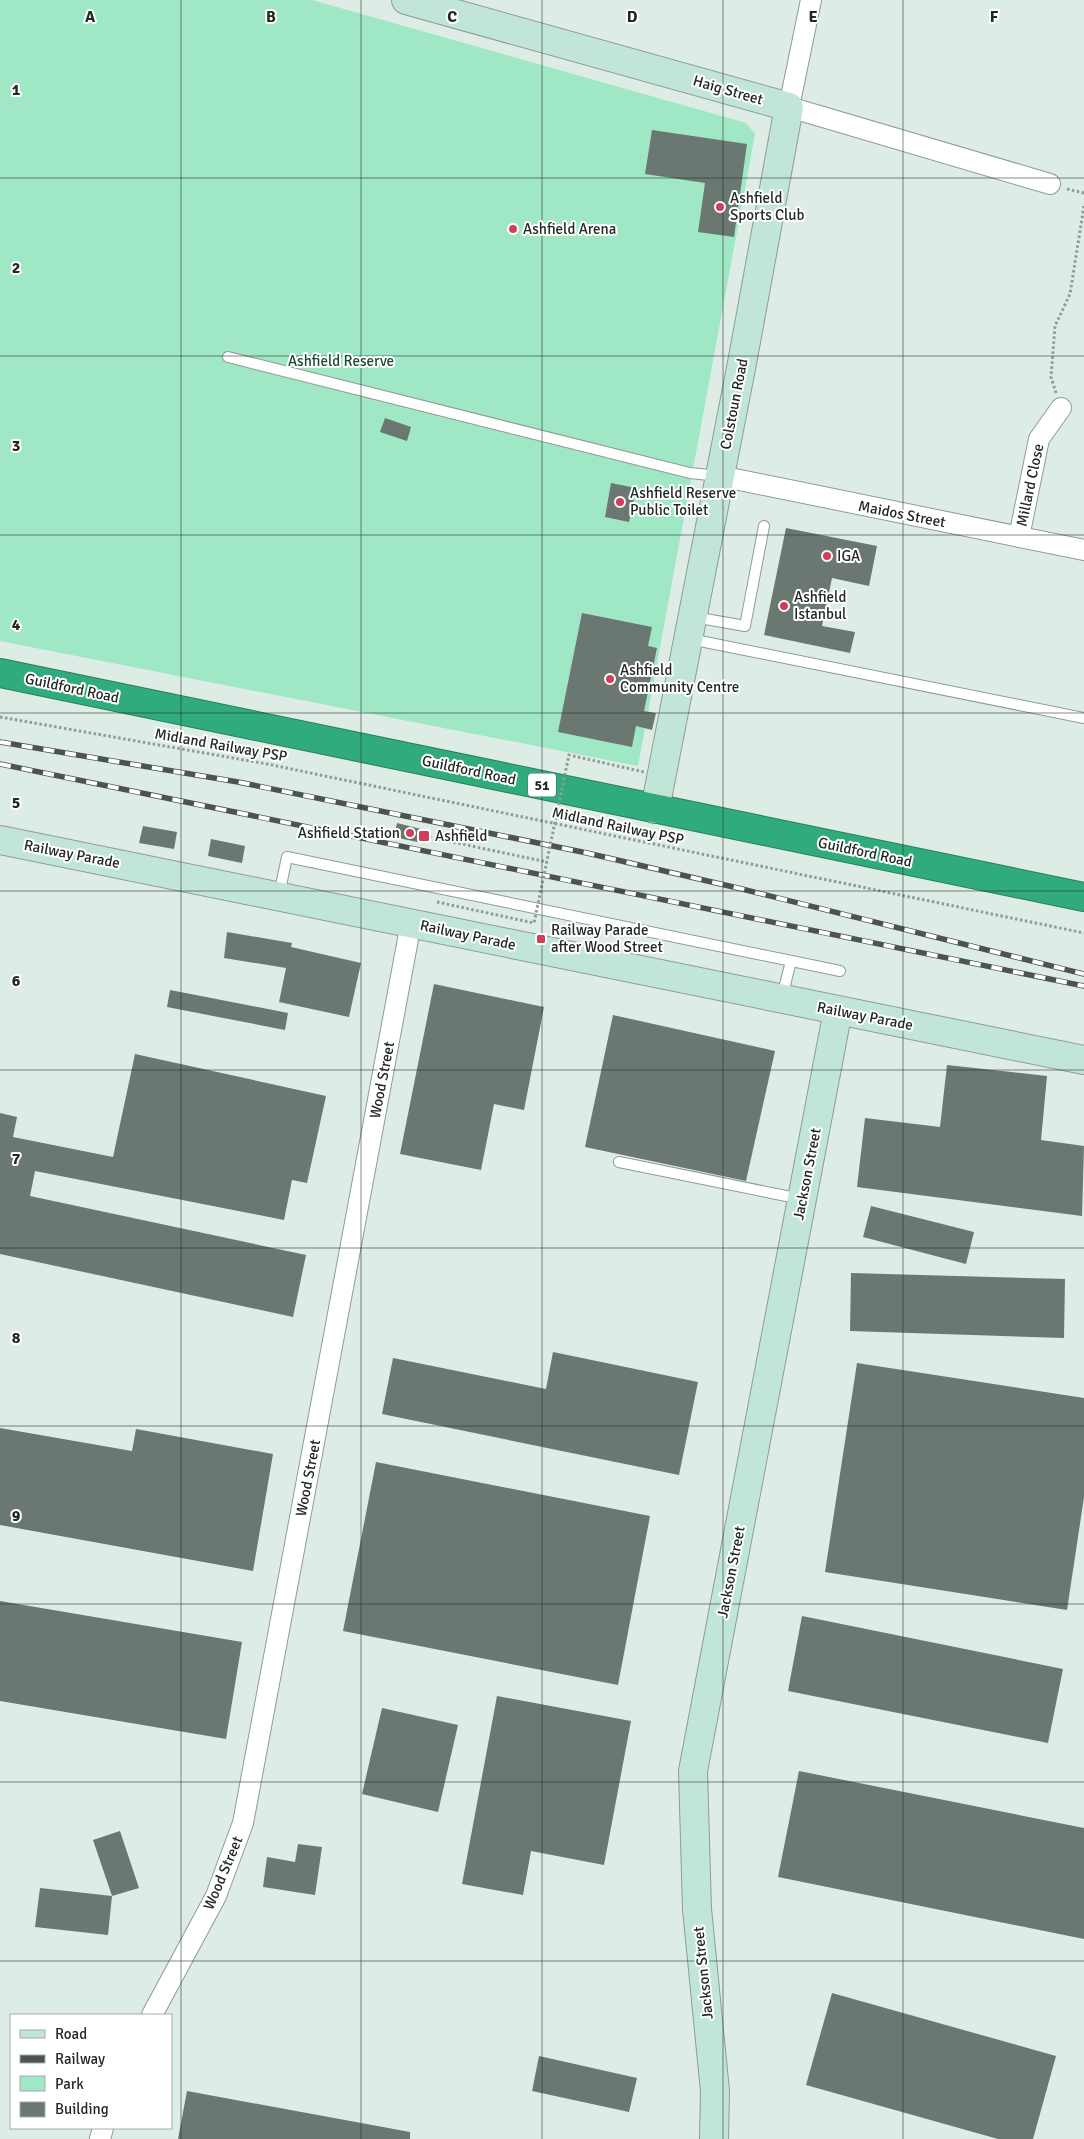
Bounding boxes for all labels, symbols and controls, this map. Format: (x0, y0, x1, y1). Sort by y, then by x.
text: A (85, 7, 96, 27)
text: B (266, 7, 276, 27)
text: C (447, 7, 457, 27)
text: D (627, 7, 638, 27)
text: E (808, 7, 818, 27)
text: F (990, 7, 999, 27)
street label: Haig Street (691, 71, 765, 109)
text: 1 (12, 80, 21, 100)
place label: Ashfield Sports Club (730, 189, 805, 224)
marker: Ashfield Sports Club (714, 201, 726, 213)
place label: Ashfield Arena (523, 220, 616, 238)
marker: Ashfield Arena (507, 223, 519, 235)
text: 2 (12, 258, 20, 278)
park label: Ashfield Reserve (288, 352, 394, 370)
street label: Colstoun Road (716, 357, 752, 451)
text: 3 (12, 436, 20, 456)
street label: Millard Close (1012, 442, 1048, 528)
place label: Ashfield Reserve Public Toilet (630, 484, 736, 519)
marker: Ashfield Reserve Public Toilet (614, 496, 626, 508)
street label: Maidos Street (857, 497, 947, 531)
place label: IGA (837, 547, 860, 565)
marker: IGA (821, 550, 833, 562)
place label: Ashfield Istanbul (794, 588, 847, 623)
marker: Ashfield Istanbul (778, 600, 790, 612)
text: 4 (12, 615, 21, 635)
place label: Ashfield Community Centre (620, 661, 739, 696)
street label: Guildford Road (23, 669, 121, 707)
marker: Ashfield Community Centre (604, 673, 616, 685)
street label: Midland Railway PSP (153, 724, 289, 766)
street label: Guildford Road (420, 751, 518, 789)
road number: 51 (528, 774, 556, 796)
text: 5 (12, 793, 20, 813)
street label: Midland Railway PSP (550, 803, 686, 849)
place label: Ashfield Station (298, 824, 400, 842)
marker: Ashfield Station (404, 827, 416, 839)
place label: Ashfield (435, 827, 487, 845)
marker: Ashfield (417, 829, 431, 843)
street label: Guildford Road (816, 833, 914, 871)
street label: Railway Parade (22, 836, 122, 872)
street label: Railway Parade (418, 916, 518, 954)
place label: Railway Parade after Wood Street (551, 921, 663, 956)
marker: Railway Parade after Wood Street (535, 933, 547, 945)
text: 6 (12, 971, 21, 991)
street label: Railway Parade (815, 998, 915, 1034)
street label: Wood Street (366, 1040, 398, 1120)
street label: Jackson Street (789, 1126, 825, 1222)
text: 7 (12, 1149, 21, 1169)
text: 8 (12, 1328, 21, 1348)
street label: Wood Street (292, 1438, 324, 1518)
text: 9 (12, 1506, 21, 1526)
street label: Jackson Street (713, 1524, 749, 1620)
street label: Wood Street (199, 1834, 247, 1912)
street label: Jackson Street (689, 1926, 717, 2020)
legend (10, 2014, 172, 2129)
text: Road (55, 2025, 87, 2043)
text: Railway (55, 2050, 105, 2068)
text: Park (55, 2075, 84, 2093)
text: Building (55, 2100, 109, 2118)

